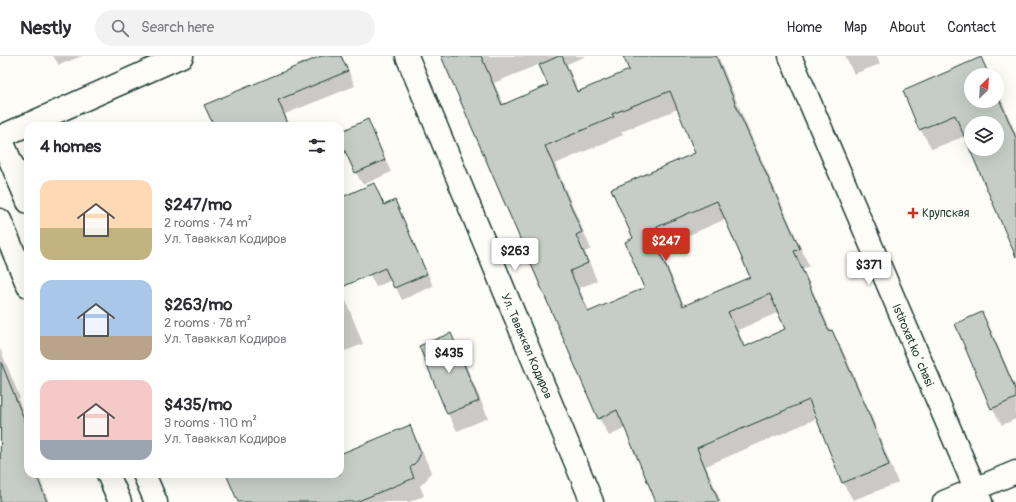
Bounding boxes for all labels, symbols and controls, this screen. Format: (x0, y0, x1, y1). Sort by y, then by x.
search box (95, 10, 375, 46)
text: Nestly (20, 16, 71, 40)
icon: search (109, 17, 131, 39)
text: Search here (141, 18, 214, 37)
text: Home (787, 19, 822, 36)
text: Map (844, 19, 867, 36)
text: About (889, 19, 925, 36)
text: Contact (947, 19, 996, 36)
north arrow (964, 68, 1004, 108)
map controls (964, 68, 1004, 156)
button: layers (964, 116, 1004, 156)
icon: filters (306, 135, 328, 157)
text: 4 homes (40, 136, 101, 157)
text: $247/mo (164, 194, 232, 215)
icon: home (72, 196, 120, 244)
place label: Крупская (922, 206, 970, 221)
marker: Крупская (907, 207, 919, 219)
text: 2 rooms · 74 m² (164, 215, 252, 231)
pin: $247 (642, 228, 690, 262)
text: Ул. Таваккал Кодиров (164, 231, 287, 247)
text: $247 (652, 233, 680, 249)
pin: $263 (491, 238, 539, 272)
text: $263 (500, 243, 530, 259)
pin: $371 (845, 252, 893, 286)
text: $371 (856, 257, 882, 273)
street label: Ул. Таваккал Кодиров (498, 291, 556, 401)
text: $263/mo (164, 294, 232, 315)
icon: home (72, 296, 120, 344)
street label: Istiroxat koʻchasi (888, 302, 937, 389)
text: 2 rooms · 78 m² (164, 315, 251, 331)
text: Ул. Таваккал Кодиров (164, 331, 287, 347)
pin: $435 (425, 340, 473, 374)
text: $435 (435, 345, 463, 361)
text: $435/mo (164, 394, 232, 415)
icon: home (72, 396, 120, 444)
text: 3 rooms · 110 m² (164, 415, 257, 431)
text: Ул. Таваккал Кодиров (164, 431, 287, 447)

